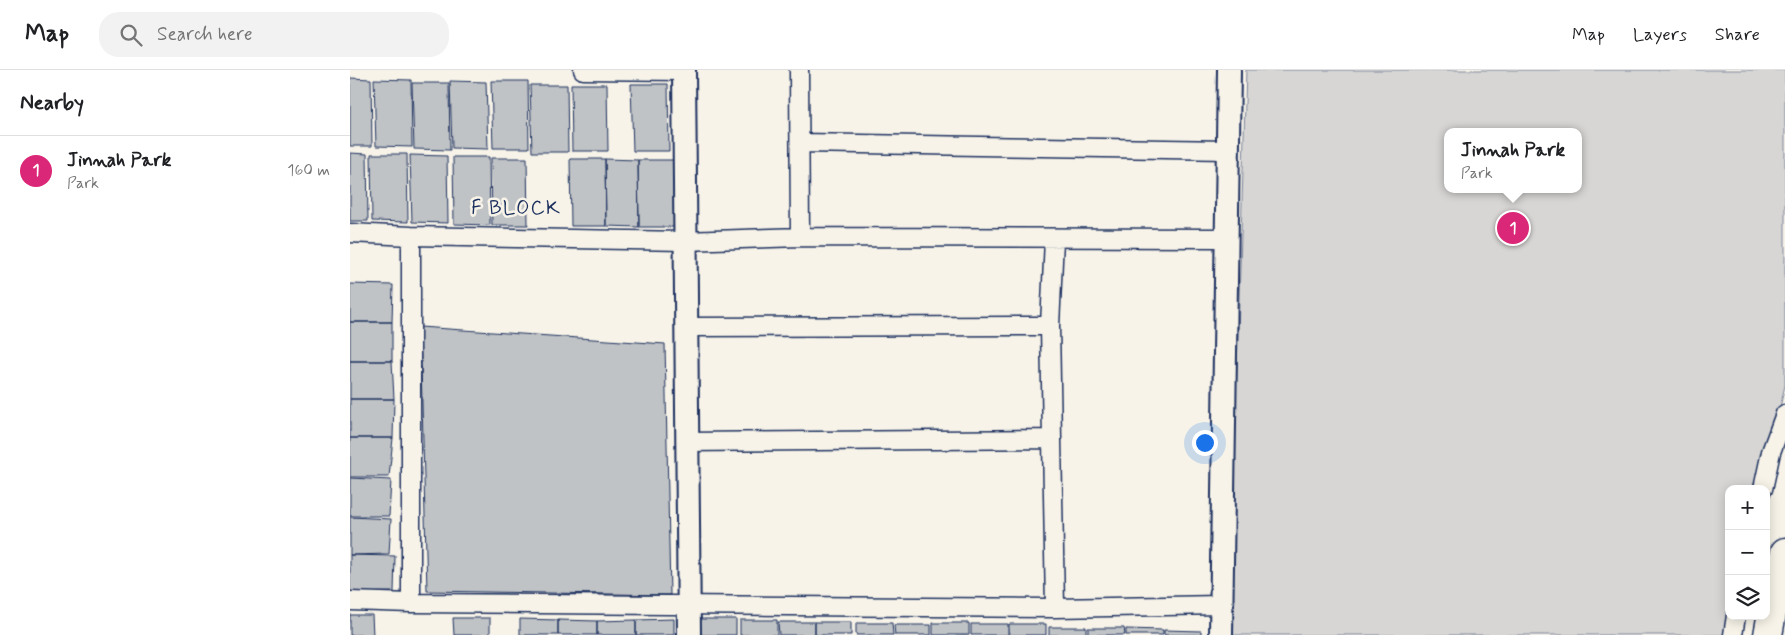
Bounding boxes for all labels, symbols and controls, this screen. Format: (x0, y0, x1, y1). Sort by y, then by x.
search box (99, 12, 449, 57)
text: Map (25, 19, 69, 50)
icon: search (117, 21, 145, 49)
text: Search here (157, 22, 253, 47)
text: Map (1572, 23, 1605, 47)
text: Layers (1633, 23, 1687, 47)
text: Share (1715, 23, 1760, 47)
text: Nearby (20, 89, 84, 117)
popup (1444, 128, 1582, 193)
text: Jinnah Park (1461, 138, 1565, 163)
text: Jinnah Park (67, 148, 171, 173)
text: 1 (32, 160, 40, 181)
text: 160 m (287, 160, 330, 181)
text: Park (1461, 163, 1493, 184)
text: Park (67, 173, 99, 194)
district label: F BLOCK (471, 195, 561, 222)
pin: 1 (1497, 209, 1529, 247)
your location (1192, 430, 1218, 456)
map controls (1725, 485, 1770, 620)
button: + (1725, 485, 1770, 530)
button: − (1725, 530, 1770, 575)
button: layers (1725, 575, 1770, 620)

